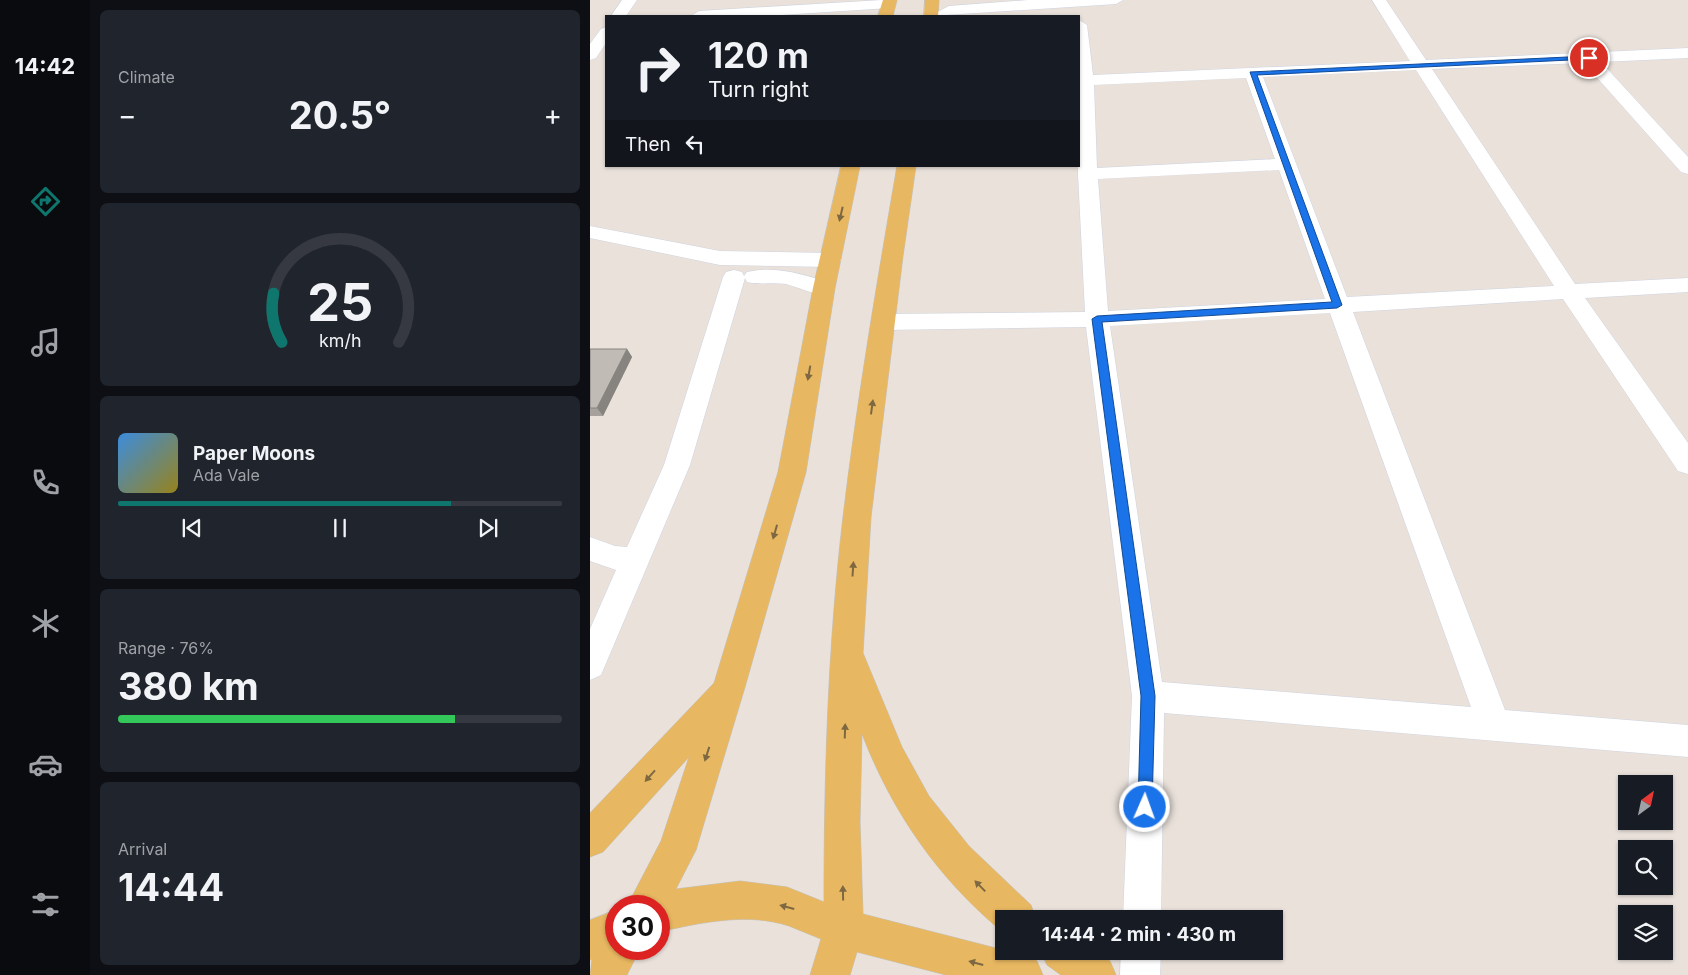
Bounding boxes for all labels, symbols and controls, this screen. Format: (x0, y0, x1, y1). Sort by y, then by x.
text: 120 m (708, 34, 809, 76)
icon: right (625, 35, 690, 100)
pin (1568, 37, 1610, 79)
icon: arrive (1575, 44, 1603, 72)
text: 14:42 (15, 53, 75, 79)
text: Climate (118, 67, 175, 87)
text: Turn right (708, 76, 809, 102)
text: 20.5° (289, 92, 391, 138)
text: − (118, 98, 137, 132)
text: + (543, 98, 562, 132)
icon: left (681, 130, 709, 158)
text: Then (625, 133, 671, 156)
icon: directions (28, 184, 63, 219)
one-way arrow (836, 206, 844, 222)
text: 25 (307, 271, 373, 334)
icon: music (28, 325, 63, 360)
text: km/h (319, 330, 361, 351)
one-way arrow (805, 366, 813, 382)
one-way arrow (868, 399, 876, 415)
text: Paper Moons (193, 442, 315, 465)
icon: phone (28, 465, 63, 500)
text: Ada Vale (193, 465, 260, 485)
icon: previous (178, 514, 206, 542)
icon: pause (326, 514, 354, 542)
icon: next (474, 514, 502, 542)
one-way arrow (770, 524, 778, 539)
one-way arrow (850, 560, 858, 576)
icon: climate (28, 606, 63, 641)
text: Range · 76% (118, 638, 214, 658)
text: 380 km (118, 663, 259, 709)
one-way arrow (841, 723, 849, 739)
icon: car (28, 747, 63, 782)
one-way arrow (703, 747, 711, 762)
one-way arrow (645, 769, 656, 782)
north arrow (1618, 775, 1672, 830)
map controls (1618, 775, 1673, 960)
position arrow (1118, 780, 1170, 832)
text: Arrival (118, 839, 167, 859)
button: search (1618, 840, 1673, 895)
text: 14:44 (118, 864, 224, 910)
one-way arrow (974, 881, 986, 893)
one-way arrow (839, 885, 847, 901)
icon: filters (28, 887, 63, 922)
speed limit sign: 30 (605, 895, 670, 960)
one-way arrow (779, 903, 795, 911)
button: layers (1618, 905, 1673, 960)
text: 14:44 · 2 min · 430 m (1042, 923, 1236, 946)
one-way arrow (968, 959, 984, 967)

